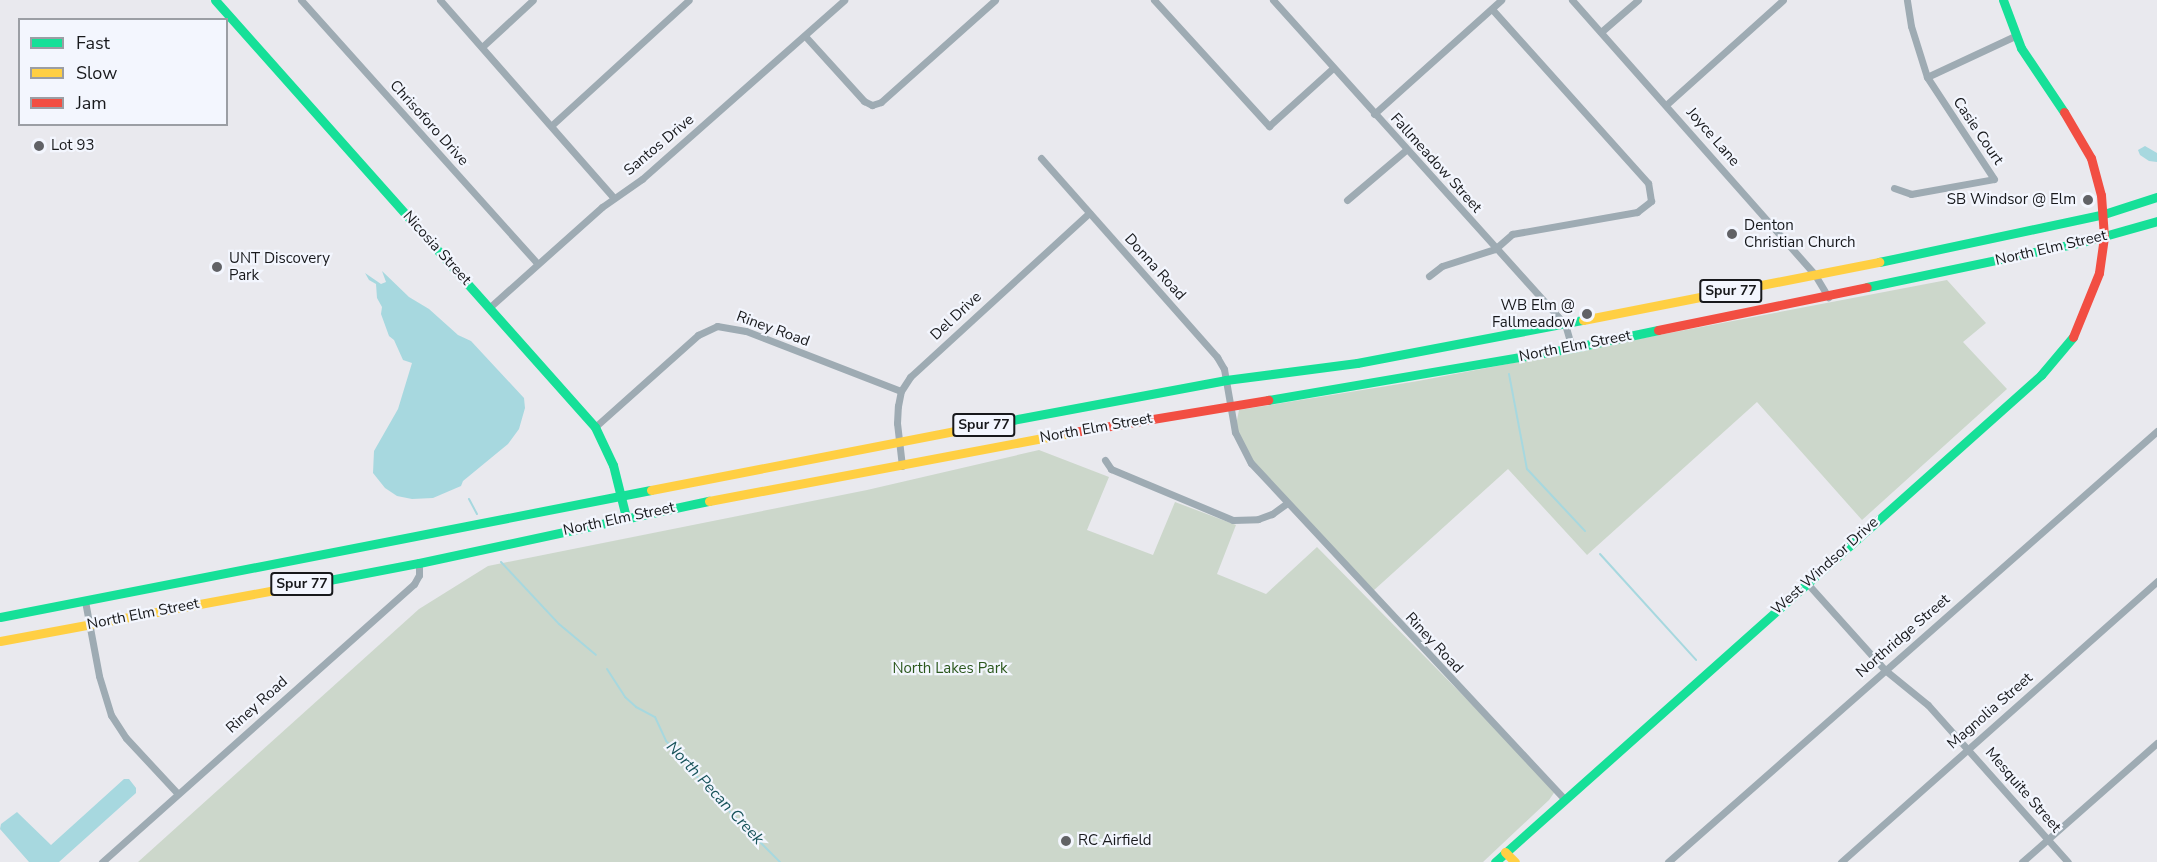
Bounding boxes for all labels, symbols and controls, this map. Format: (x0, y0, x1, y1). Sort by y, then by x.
legend (18, 18, 228, 126)
text: Fast (76, 31, 110, 55)
text: Slow (76, 61, 117, 85)
street label: Chrisoforo Drive (386, 76, 472, 170)
text: Jam (76, 91, 107, 115)
street label: Casie Court (1949, 94, 2007, 168)
street label: Joyce Lane (1683, 104, 1743, 170)
street label: Fallmeadow Street (1387, 109, 1485, 217)
street label: Santos Drive (620, 111, 698, 179)
place label: Lot 93 (51, 137, 94, 155)
marker: Lot 93 (32, 139, 46, 153)
place label: SB Windsor @ Elm (1947, 191, 2076, 209)
marker: SB Windsor @ Elm (2081, 193, 2095, 207)
street label: Nicosia Street (399, 207, 475, 289)
place label: Denton Christian Church (1744, 216, 1855, 251)
street label: North Elm Street (1994, 226, 2108, 270)
marker: Denton Christian Church (1725, 227, 1739, 241)
street label: Donna Road (1120, 230, 1190, 304)
place label: UNT Discovery Park (229, 249, 330, 284)
marker: UNT Discovery Park (210, 260, 224, 274)
road number: Spur 77 (1698, 280, 1764, 302)
street label: Del Drive (927, 288, 985, 344)
place label: WB Elm @ Fallmeadow (1492, 296, 1575, 331)
street label: Riney Road (734, 307, 812, 351)
marker: WB Elm @ Fallmeadow (1580, 307, 1594, 321)
street label: North Elm Street (1518, 326, 1632, 366)
street label: North Elm Street (1038, 409, 1154, 447)
road number: Spur 77 (951, 414, 1017, 436)
street label: North Elm Street (562, 498, 676, 540)
street label: West Windsor Drive (1768, 513, 1882, 619)
road number: Spur 77 (269, 573, 335, 595)
street label: Northridge Street (1853, 590, 1953, 682)
street label: North Elm Street (86, 594, 200, 634)
street label: Riney Road (1401, 609, 1467, 677)
park label: North Lakes Park (892, 660, 1008, 678)
street label: Magnolia Street (1944, 669, 2036, 753)
street label: Riney Road (223, 673, 291, 737)
water label: North Pecan Creek (662, 737, 768, 849)
street label: Mesquite Street (1981, 744, 2065, 836)
place label: RC Airfield (1078, 832, 1152, 850)
marker: RC Airfield (1059, 834, 1073, 848)

